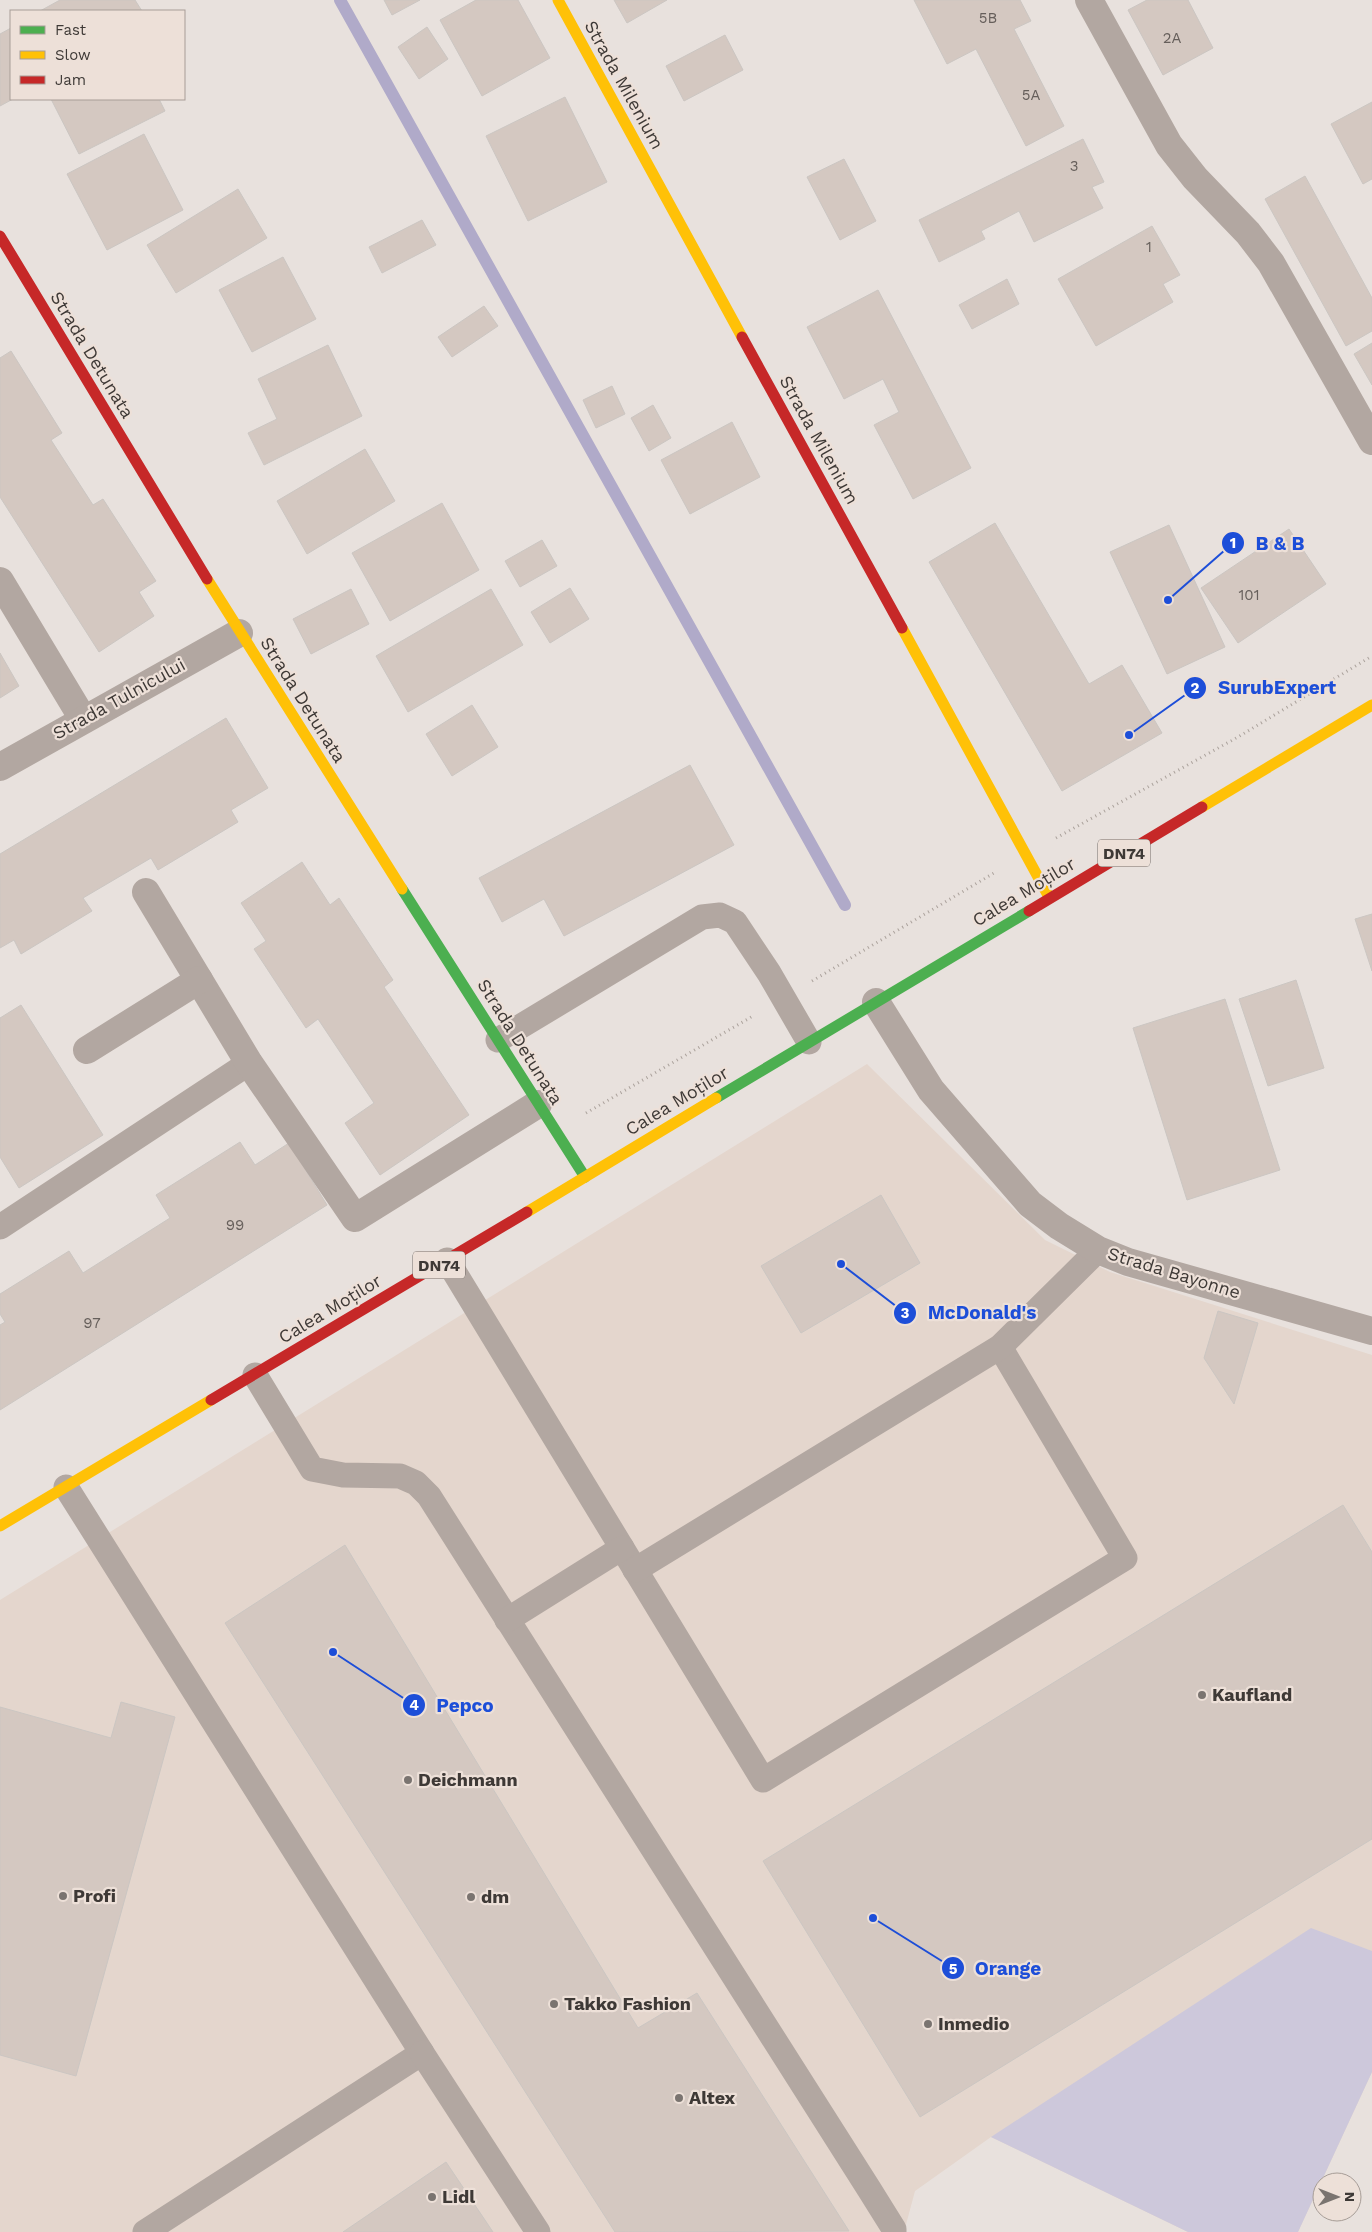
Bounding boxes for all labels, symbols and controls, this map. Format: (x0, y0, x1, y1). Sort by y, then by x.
house number: 5B (979, 9, 997, 27)
legend (10, 10, 185, 100)
street label: Strada Milenium (580, 17, 668, 153)
text: Fast (55, 21, 87, 39)
house number: 2A (1163, 29, 1181, 47)
text: Slow (55, 46, 91, 64)
text: Jam (55, 71, 86, 89)
house number: 5A (1022, 86, 1040, 104)
house number: 3 (1070, 157, 1078, 175)
house number: 1 (1146, 238, 1152, 256)
street label: Strada Detunata (46, 288, 139, 422)
street label: Strada Milenium (775, 372, 863, 508)
callout: B & B (1220, 526, 1314, 560)
text: B & B (1255, 532, 1305, 555)
text: 1 (1230, 534, 1236, 552)
house number: 101 (1238, 586, 1260, 604)
street label: Strada Detunata (256, 633, 350, 766)
street label: Strada Tulnicului (49, 654, 189, 744)
callout: SurubExpert (1183, 671, 1346, 705)
text: SurubExpert (1218, 676, 1337, 699)
text: 2 (1191, 679, 1200, 697)
road number: DN74 (1098, 840, 1150, 866)
street label: Calea Moților (969, 853, 1079, 930)
street label: Strada Detunata (473, 975, 567, 1108)
street label: Calea Moților (622, 1062, 732, 1139)
house number: 99 (226, 1216, 244, 1234)
street label: Strada Bayonne (1105, 1242, 1243, 1303)
road number: DN74 (413, 1252, 465, 1278)
street label: Calea Moților (275, 1270, 385, 1347)
callout: McDonald's (893, 1296, 1046, 1330)
text: McDonald's (928, 1301, 1036, 1324)
text: 3 (901, 1304, 910, 1322)
house number: 97 (83, 1314, 101, 1332)
place label: Kaufland (1212, 1684, 1292, 1705)
callout: Pepco (401, 1688, 504, 1722)
marker: Kaufland (1196, 1689, 1208, 1701)
text: Pepco (436, 1694, 494, 1717)
text: 4 (409, 1696, 419, 1714)
place label: Deichmann (418, 1769, 518, 1790)
marker: Deichmann (402, 1774, 414, 1786)
place label: Profi (73, 1885, 116, 1906)
place label: dm (481, 1886, 509, 1907)
marker: Profi (57, 1890, 69, 1902)
marker: dm (465, 1891, 477, 1903)
callout: Orange (940, 1951, 1052, 1985)
text: Orange (975, 1957, 1041, 1980)
text: 5 (949, 1960, 958, 1978)
place label: Takko Fashion (564, 1993, 691, 2014)
marker: Takko Fashion (548, 1998, 560, 2010)
place label: Inmedio (938, 2013, 1010, 2034)
marker: Inmedio (922, 2018, 934, 2030)
place label: Altex (689, 2087, 736, 2108)
marker: Altex (673, 2092, 685, 2104)
north arrow (1312, 2172, 1362, 2222)
place label: Lidl (442, 2186, 475, 2207)
marker: Lidl (426, 2191, 438, 2203)
text: N (1342, 2192, 1358, 2202)

